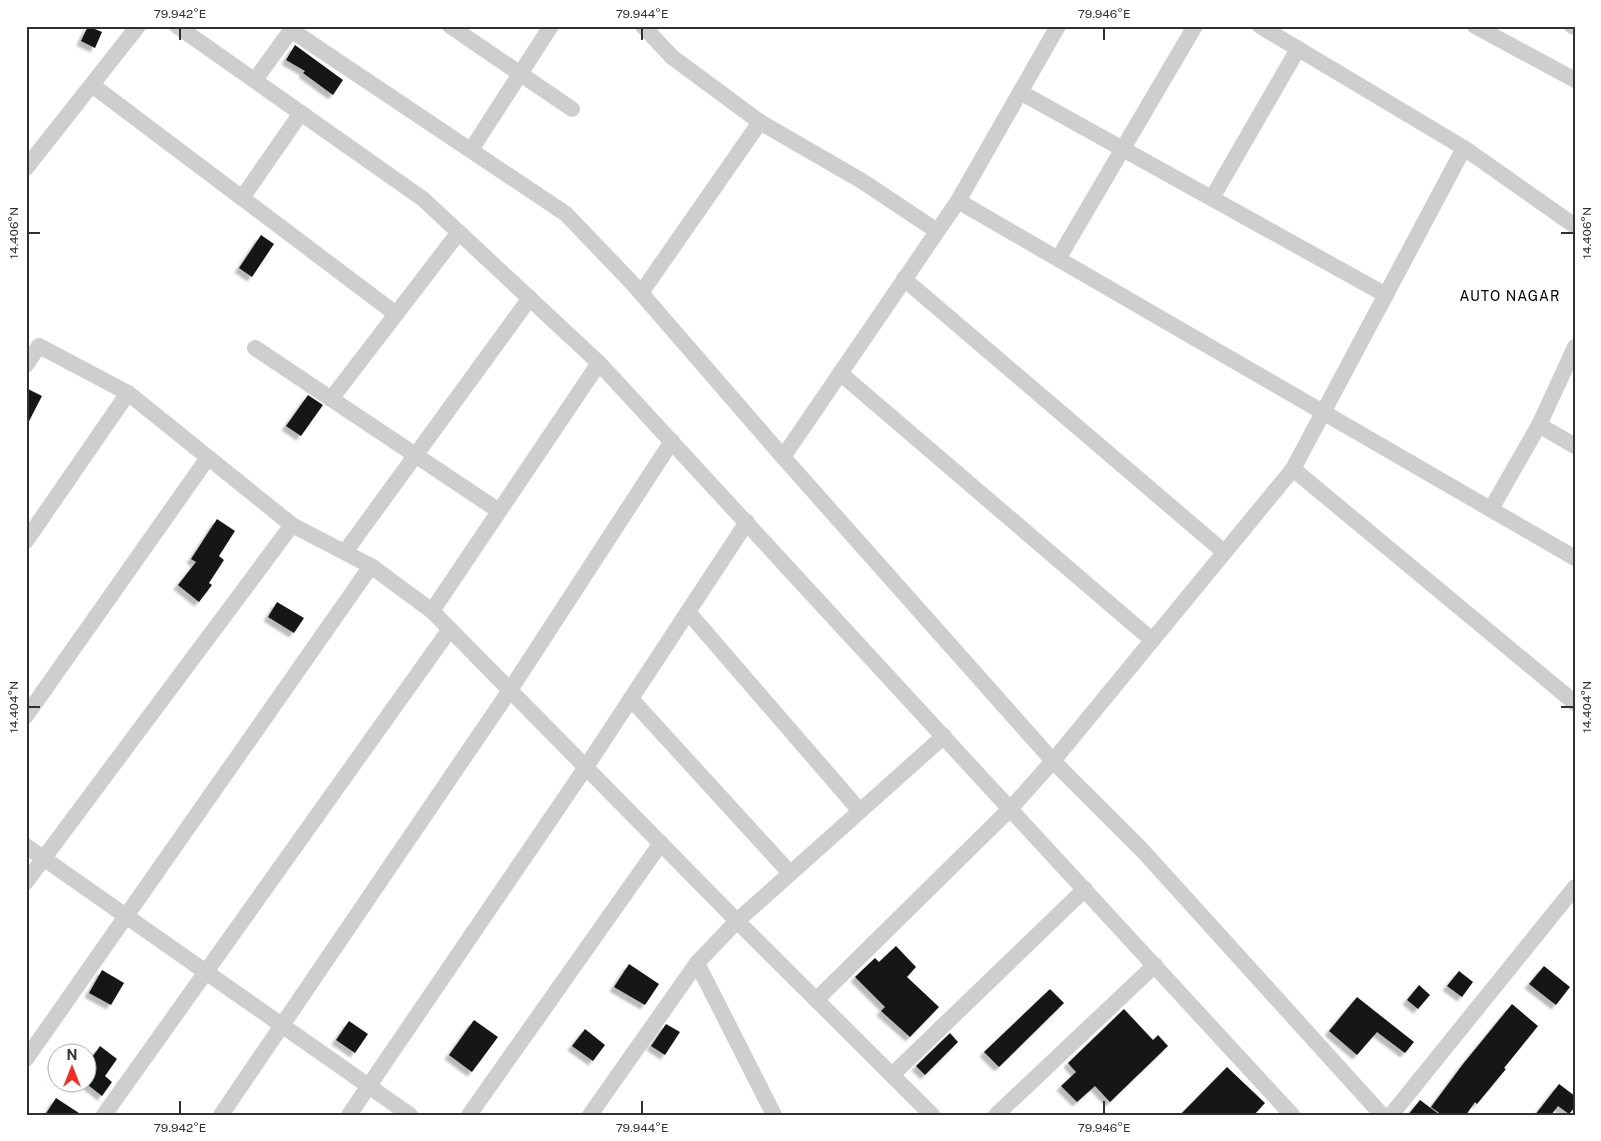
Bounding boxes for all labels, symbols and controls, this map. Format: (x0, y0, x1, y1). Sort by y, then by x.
text: 79.942°E (154, 7, 206, 21)
text: 79.944°E (616, 7, 668, 21)
text: 79.946°E (1078, 7, 1130, 21)
text: 14.406°N (7, 207, 21, 259)
text: 14.406°N (1580, 207, 1594, 259)
district label: AUTO NAGAR (1460, 288, 1560, 304)
text: 14.404°N (7, 681, 21, 733)
text: 14.404°N (1580, 681, 1594, 733)
north arrow (48, 1044, 98, 1094)
text: N (67, 1047, 77, 1063)
text: 79.942°E (154, 1121, 206, 1135)
text: 79.944°E (616, 1121, 668, 1135)
text: 79.946°E (1078, 1121, 1130, 1135)

